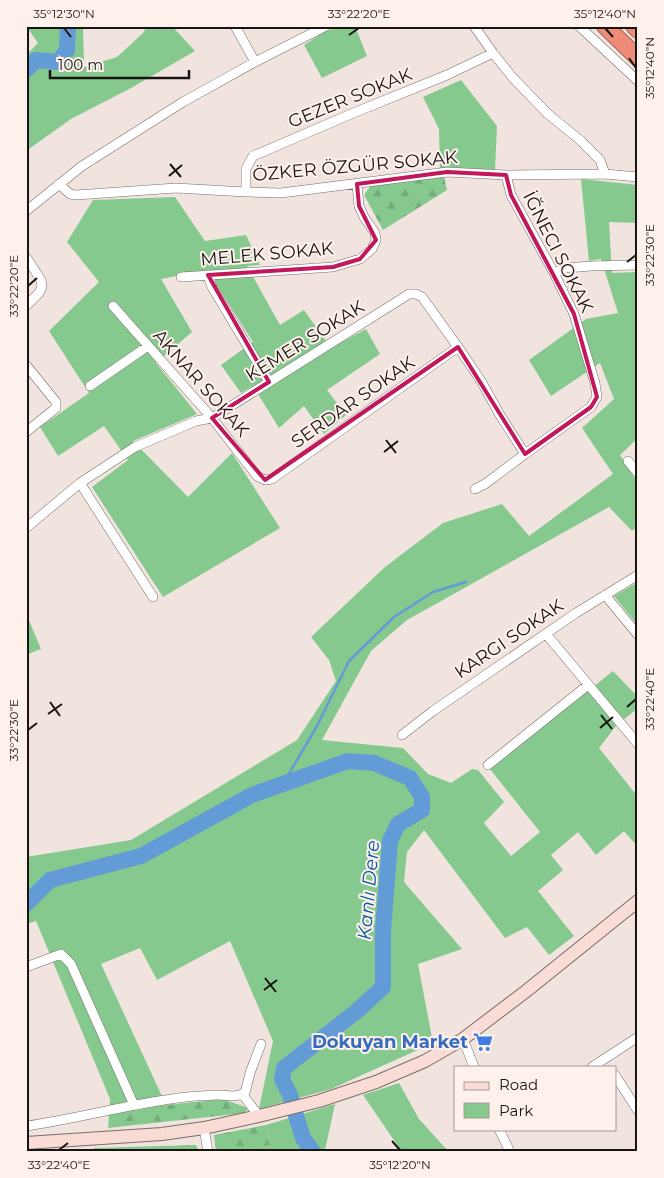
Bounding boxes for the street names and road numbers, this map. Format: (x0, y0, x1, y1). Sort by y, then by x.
street label: GEZER SOKAK (285, 63, 415, 133)
street label: ÖZKER ÖZGÜR SOKAK (252, 146, 459, 186)
street label: İĞNECI SOKAK (518, 188, 598, 316)
street label: MELEK SOKAK (200, 237, 335, 271)
street label: KEMER SOKAK (242, 296, 369, 386)
street label: AKNAR SOKAK (148, 325, 254, 441)
street label: SERDAR SOKAK (287, 351, 419, 453)
street label: KARGI SOKAK (450, 594, 568, 683)

